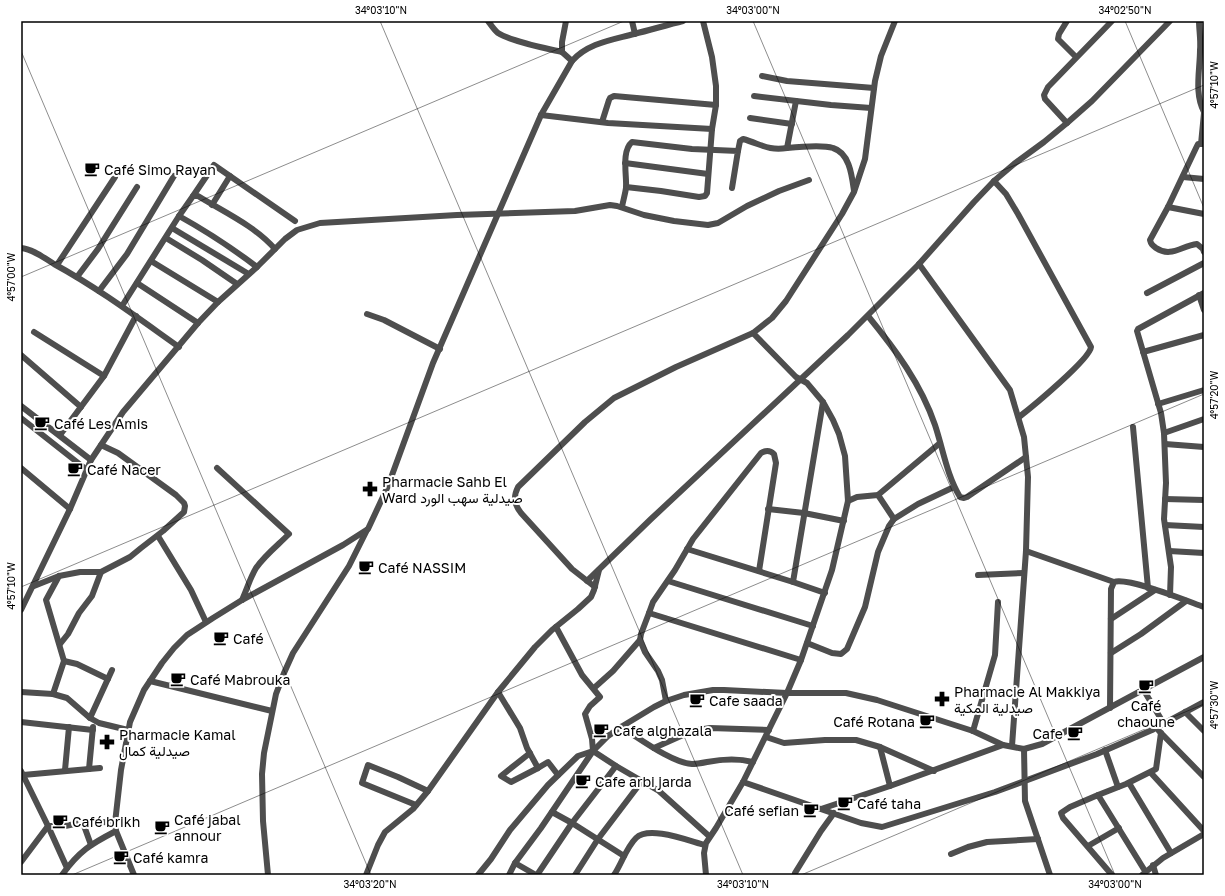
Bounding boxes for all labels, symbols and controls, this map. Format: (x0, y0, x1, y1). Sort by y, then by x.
text: 34°03'10"N (355, 4, 407, 16)
text: 34°03'00"N (726, 4, 780, 16)
text: 34°02'50"N (1098, 4, 1152, 16)
text: 4°57'10"W (1208, 61, 1220, 109)
cafe icon: Café Simo Rayan (83, 160, 101, 178)
place label: Café Simo Rayan (104, 161, 216, 178)
text: 4°57'00"W (5, 252, 17, 301)
text: 4°57'20"W (1208, 370, 1220, 419)
cafe icon: Café Les Amis (33, 414, 51, 432)
place label: Café Les Amis (54, 415, 148, 432)
cafe icon: Café Nacer (66, 460, 84, 478)
place label: Café Nacer (87, 461, 161, 478)
place label: Pharmacie Sahb El Ward صيدلية سهب الورد (382, 473, 523, 507)
pharmacy icon: Pharmacie Sahb El Ward صيدلية سهب الورد (361, 480, 379, 498)
cafe icon: Café NASSIM (357, 558, 375, 576)
place label: Café NASSIM (378, 559, 466, 576)
text: 4°57'10"W (5, 562, 17, 610)
cafe icon: Café (212, 629, 230, 647)
place label: Café (233, 630, 264, 647)
cafe icon: Café Mabrouka (169, 670, 187, 688)
place label: Café Mabrouka (190, 671, 290, 688)
cafe icon: Café chaoune (1137, 677, 1155, 695)
text: 4°57'30"W (1208, 680, 1220, 729)
place label: Pharmacie Al Makkiya صيدلية المكية (954, 683, 1100, 716)
pharmacy icon: Pharmacie Al Makkiya صيدلية المكية (933, 690, 951, 708)
cafe icon: Cafe saada (688, 691, 706, 709)
place label: Cafe saada (709, 692, 783, 709)
place label: Café chaoune (1117, 697, 1175, 730)
cafe icon: Café Rotana (918, 712, 936, 730)
place label: Café Rotana (833, 713, 915, 730)
cafe icon: Cafe alghazala (592, 721, 610, 739)
place label: Cafe alghazala (613, 722, 712, 739)
cafe icon: Cafe (1066, 724, 1084, 742)
place label: Cafe (1032, 725, 1063, 742)
place label: Pharmacie Kamal صيدلية كمال (119, 726, 236, 761)
pharmacy icon: Pharmacie Kamal صيدلية كمال (98, 733, 116, 751)
cafe icon: Cafe arbi jarda (574, 772, 592, 790)
place label: Cafe arbi jarda (595, 773, 692, 790)
cafe icon: Café taha (836, 794, 854, 812)
place label: Café taha (857, 795, 921, 812)
cafe icon: Café sefian (802, 801, 820, 819)
place label: Café sefian (724, 802, 799, 819)
place label: Café jabal annour (174, 811, 241, 844)
cafe icon: Café brikh (51, 812, 69, 830)
place label: Café brikh (72, 813, 140, 830)
cafe icon: Café jabal annour (153, 818, 171, 836)
cafe icon: Café kamra (112, 848, 130, 866)
place label: Café kamra (133, 849, 208, 866)
text: 34°03'20"N (343, 878, 397, 890)
text: 34°03'10"N (717, 878, 769, 890)
text: 34°03'00"N (1088, 878, 1142, 890)

